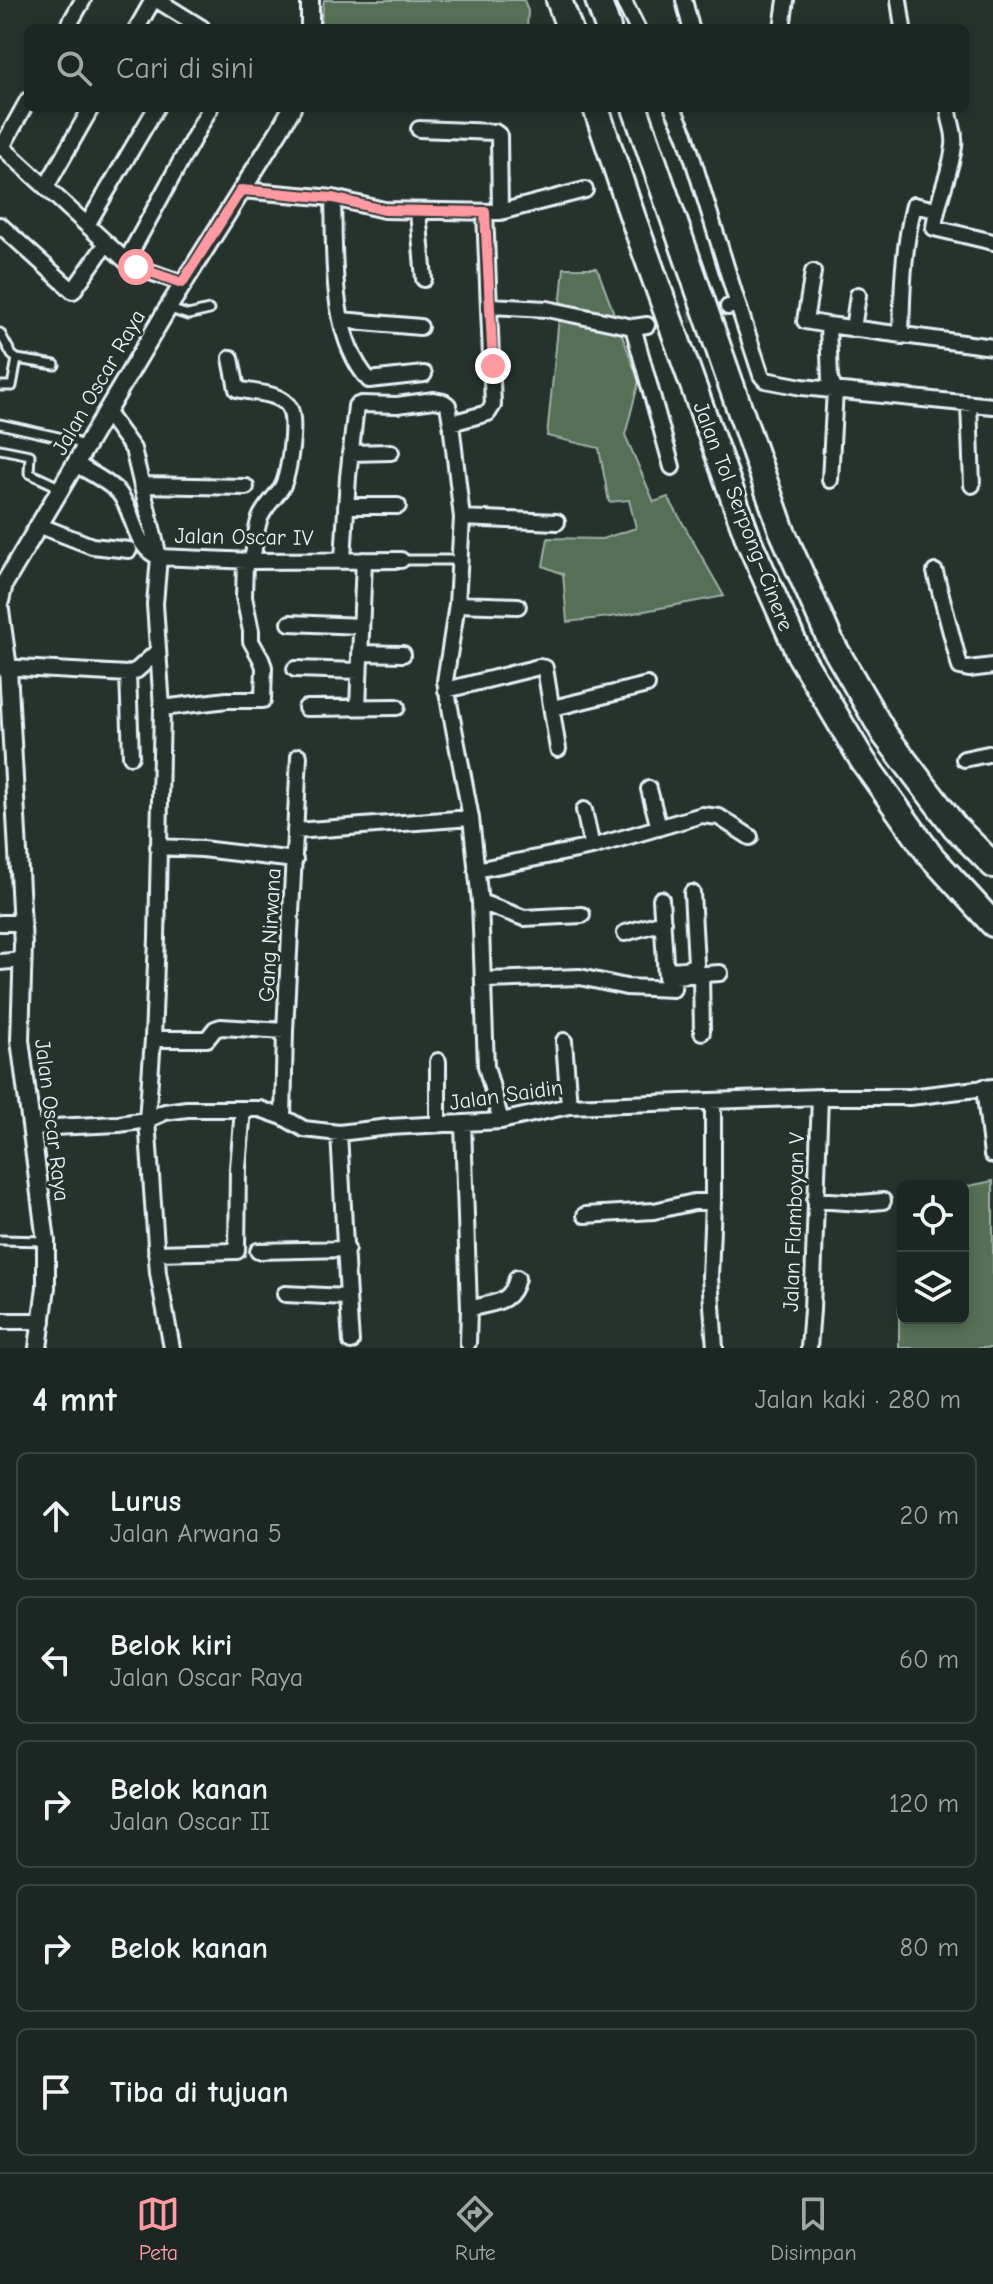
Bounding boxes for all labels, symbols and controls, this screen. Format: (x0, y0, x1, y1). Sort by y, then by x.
search box (24, 24, 969, 112)
icon: search (52, 46, 96, 90)
text: Cari di sini (116, 51, 254, 86)
route start (118, 249, 154, 285)
street label: Jalan Oscar Raya (47, 305, 151, 460)
route end (475, 348, 511, 384)
street label: Jalan Tol Serpong–Cinere (687, 398, 799, 635)
street label: Jalan Oscar IV (174, 523, 314, 551)
street label: Gang Nirwana (254, 867, 286, 1003)
street label: Jalan Oscar Raya (29, 1037, 75, 1203)
street label: Jalan Saidin (448, 1074, 565, 1116)
street label: Jalan Flamboyan V (778, 1132, 810, 1312)
map controls (897, 1180, 969, 1324)
button: locate (897, 1180, 969, 1252)
button: layers (897, 1252, 969, 1324)
text: 4 mnt (32, 1380, 117, 1420)
text: Jalan kaki · 280 m (755, 1385, 961, 1415)
text: Lurus (110, 1484, 181, 1519)
icon: ahead (34, 1494, 78, 1538)
text: 20 m (899, 1501, 959, 1531)
text: Jalan Arwana 5 (110, 1519, 282, 1549)
text: Belok kiri (110, 1628, 232, 1663)
icon: left (34, 1638, 78, 1682)
text: 60 m (899, 1645, 959, 1675)
text: Jalan Oscar Raya (110, 1663, 303, 1693)
text: Belok kanan (110, 1772, 268, 1807)
icon: right (34, 1782, 78, 1826)
text: 120 m (889, 1789, 959, 1819)
text: Jalan Oscar II (110, 1807, 270, 1837)
icon: right (34, 1926, 78, 1970)
text: Belok kanan (110, 1931, 268, 1966)
text: 80 m (900, 1933, 959, 1963)
icon: arrive (34, 2070, 78, 2114)
text: Tiba di tujuan (110, 2075, 289, 2110)
tab: Peta (136, 2192, 180, 2266)
tab: Rute (453, 2192, 497, 2266)
tab: Disimpan (770, 2192, 857, 2266)

